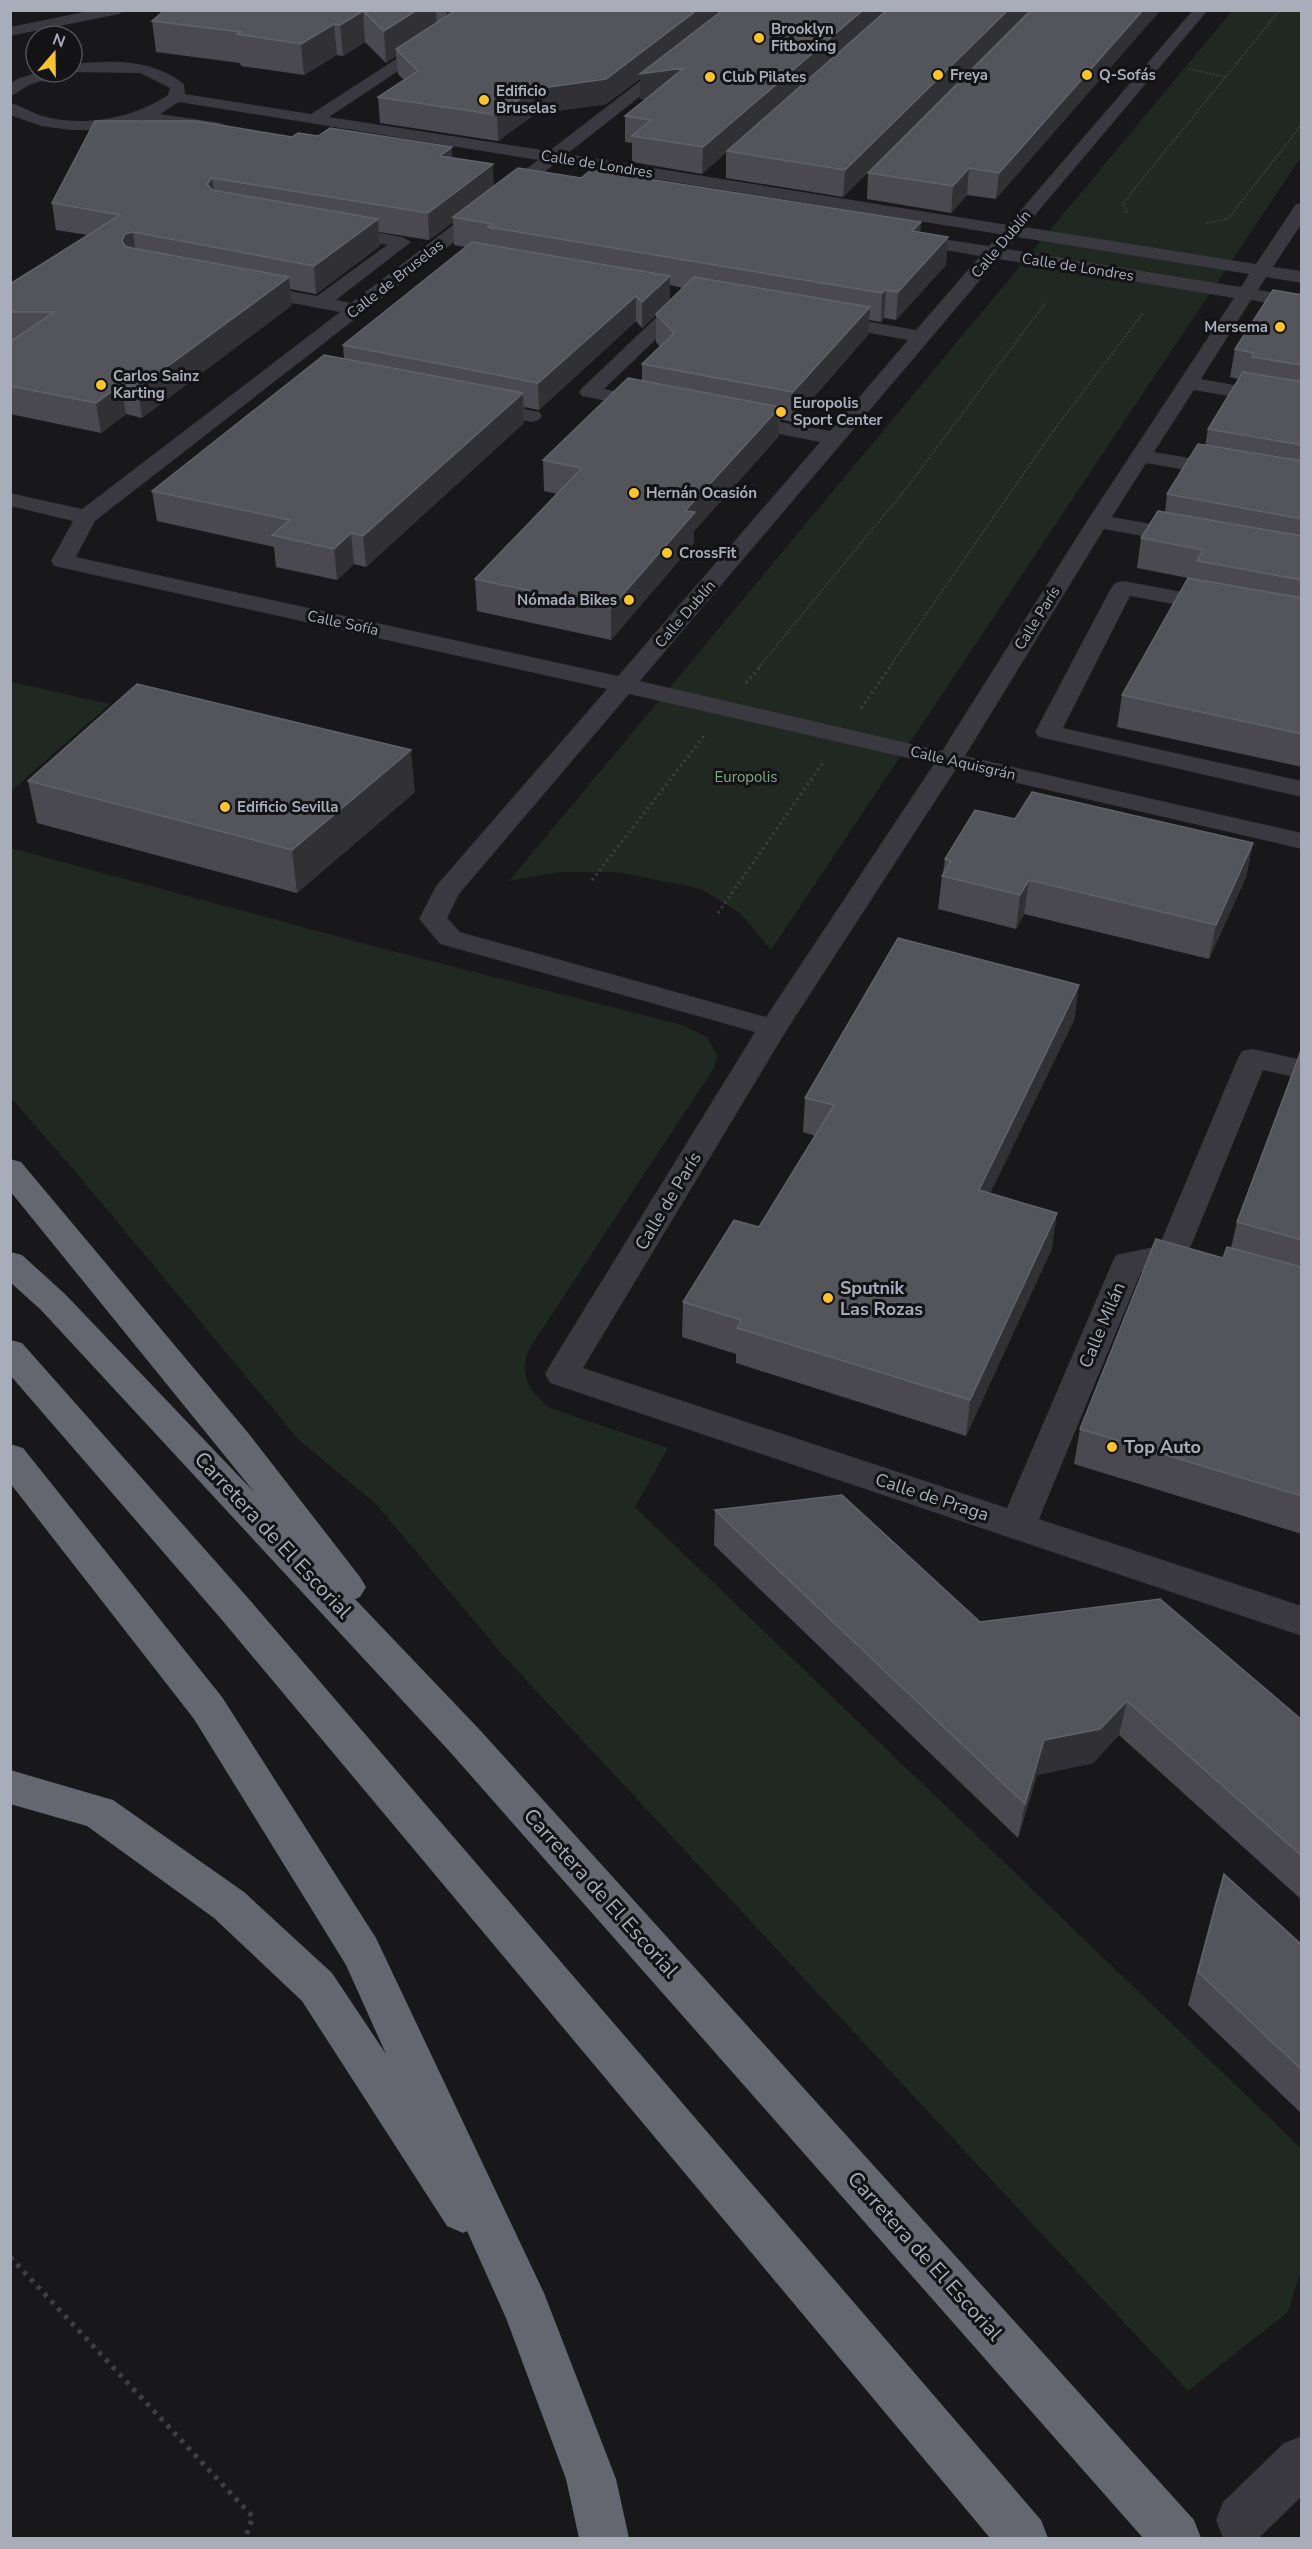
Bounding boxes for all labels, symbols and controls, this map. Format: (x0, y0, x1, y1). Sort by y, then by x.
place label: Brooklyn Fitboxing (771, 19, 836, 56)
north arrow (24, 24, 84, 84)
text: N (49, 28, 68, 53)
marker: Brooklyn Fitboxing (752, 31, 766, 45)
place label: Freya (950, 65, 988, 85)
place label: Q-Sofás (1099, 65, 1156, 85)
place label: Club Pilates (722, 67, 806, 87)
marker: Freya (931, 68, 945, 82)
marker: Q-Sofás (1080, 68, 1094, 82)
marker: Club Pilates (703, 70, 717, 84)
place label: Edificio Bruselas (496, 81, 557, 118)
marker: Edificio Bruselas (477, 93, 491, 107)
street label: Calle de Londres (540, 145, 654, 183)
street label: Calle Dublín (967, 206, 1035, 282)
street label: Calle de Bruselas (342, 235, 448, 323)
street label: Calle de Londres (1021, 248, 1135, 286)
place label: Mersema (1204, 317, 1268, 337)
marker: Mersema (1273, 320, 1287, 334)
place label: Carlos Sainz Karting (113, 366, 199, 403)
marker: Carlos Sainz Karting (94, 378, 108, 392)
place label: Europolis Sport Center (793, 393, 883, 430)
marker: Europolis Sport Center (774, 405, 788, 419)
place label: Hernán Ocasión (646, 483, 757, 503)
marker: Hernán Ocasión (627, 486, 641, 500)
place label: CrossFit (679, 543, 736, 563)
marker: CrossFit (660, 546, 674, 560)
street label: Calle Dublín (650, 576, 720, 652)
street label: Calle París (1010, 582, 1064, 654)
place label: Nómada Bikes (517, 590, 617, 610)
marker: Nómada Bikes (622, 593, 636, 607)
street label: Calle Sofía (306, 606, 380, 640)
street label: Calle Aquisgrán (908, 741, 1018, 785)
park label: Europolis (715, 767, 778, 787)
place label: Edificio Sevilla (237, 797, 338, 817)
marker: Edificio Sevilla (218, 800, 232, 814)
street label: Calle de París (629, 1147, 707, 1255)
place label: Sputnik Las Rozas (840, 1276, 923, 1321)
street label: Calle Milán (1073, 1279, 1131, 1371)
marker: Sputnik Las Rozas (821, 1291, 835, 1305)
place label: Top Auto (1124, 1435, 1201, 1459)
marker: Top Auto (1105, 1440, 1119, 1454)
street label: Carretera de El Escorial (188, 1445, 358, 1625)
street label: Calle de Praga (872, 1467, 992, 1527)
street label: Carretera de El Escorial (517, 1802, 685, 1984)
street label: Carretera de El Escorial (841, 2165, 1009, 2347)

